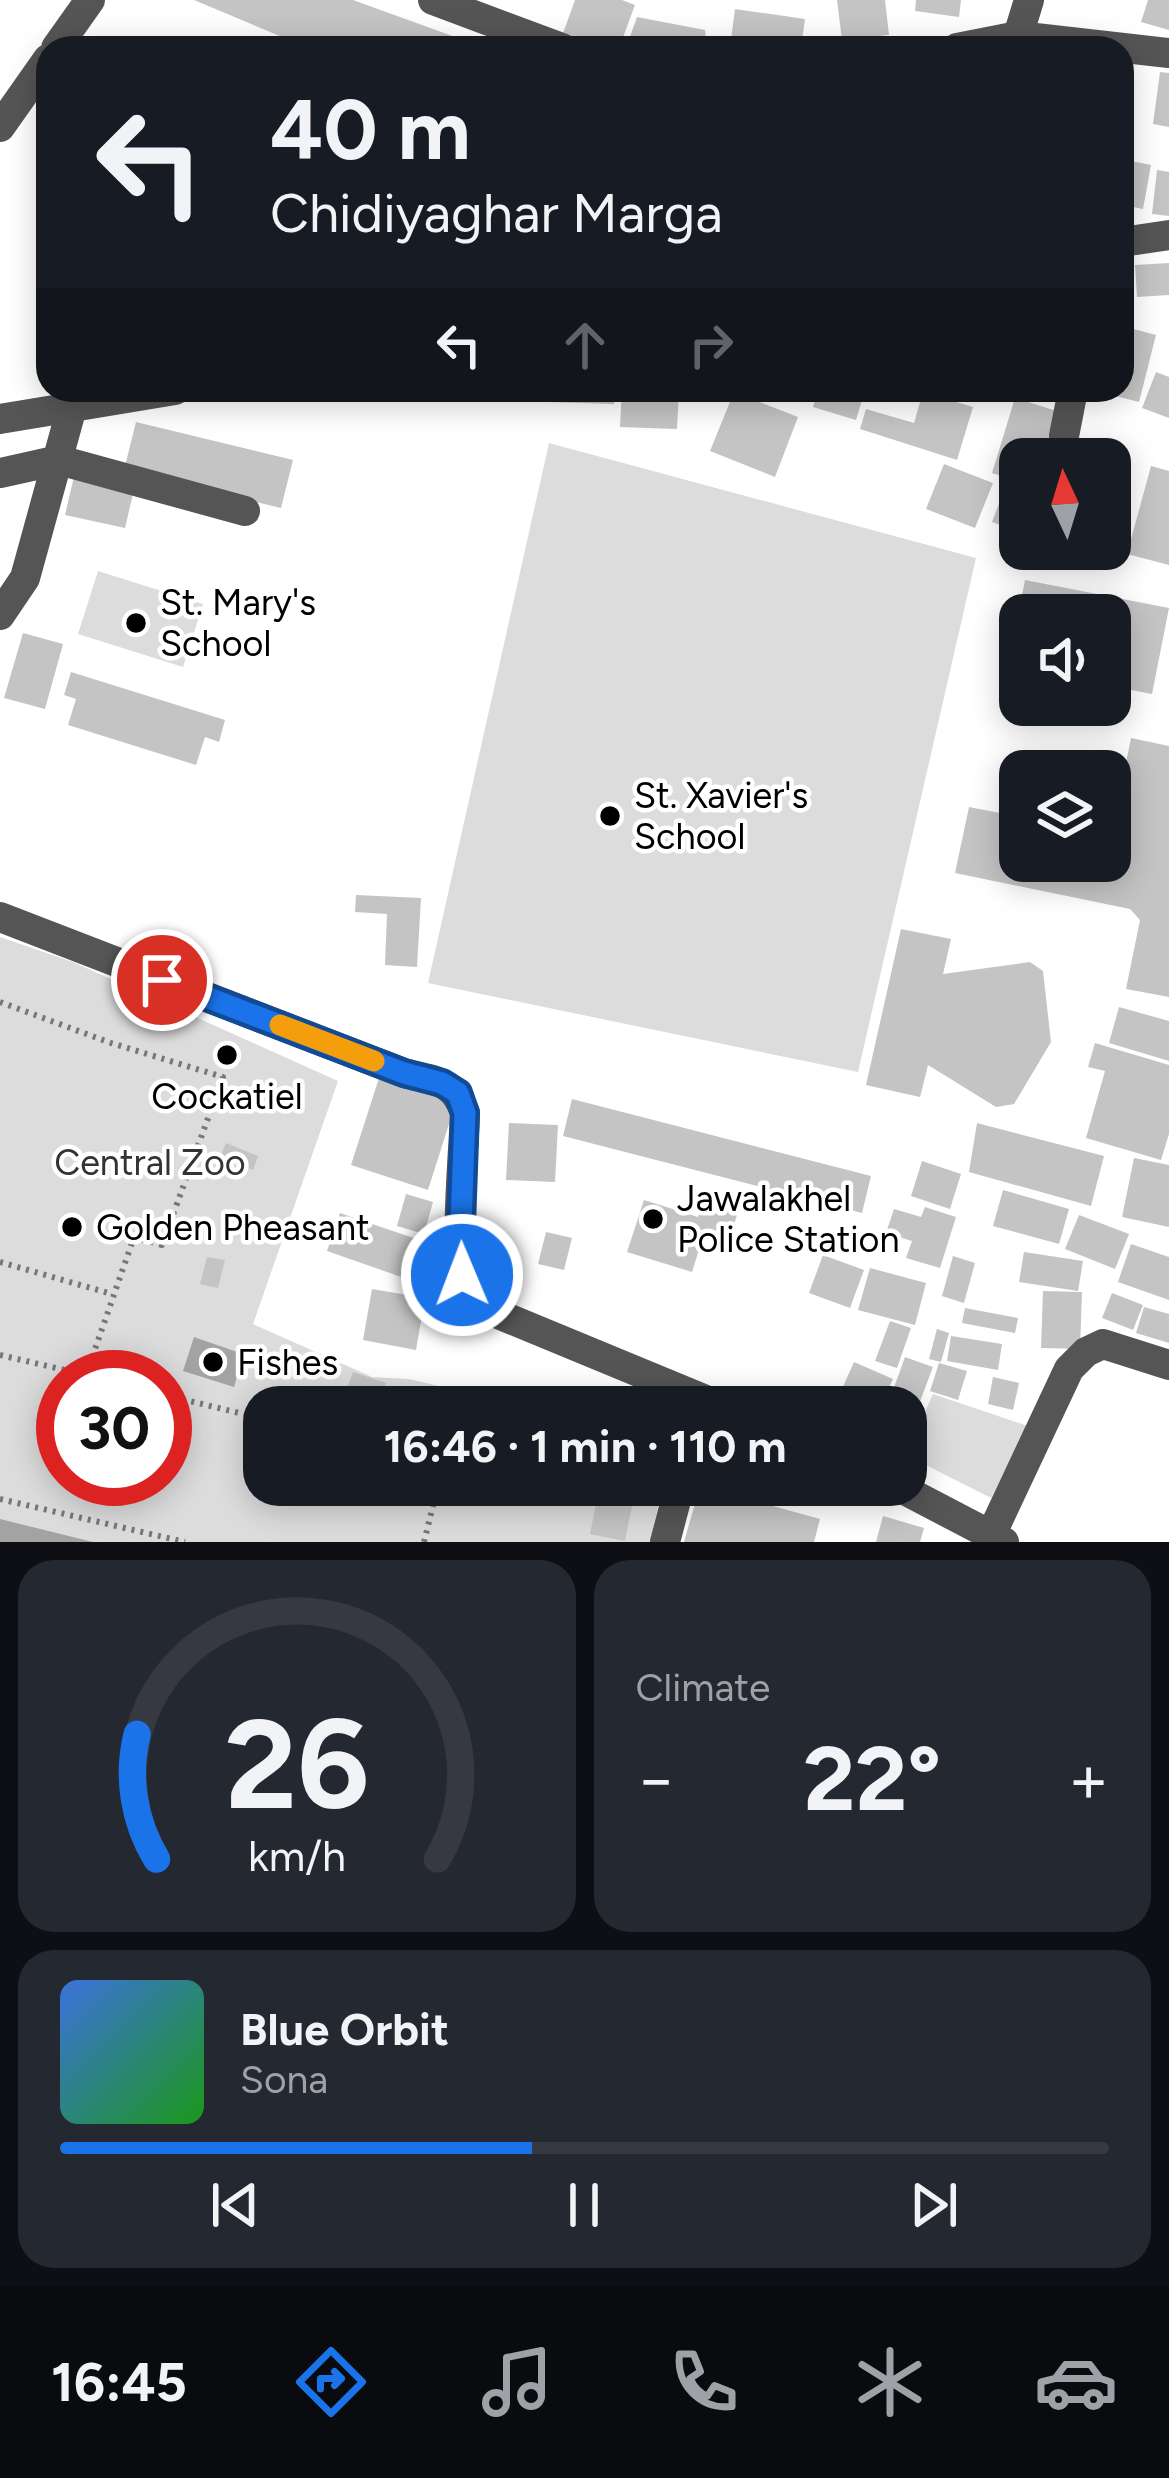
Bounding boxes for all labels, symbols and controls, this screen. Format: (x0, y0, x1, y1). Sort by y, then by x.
text: 40 m (270, 79, 471, 180)
icon: left (72, 84, 228, 240)
text: Chidiyaghar Marga (270, 181, 723, 246)
icon: left (426, 312, 492, 378)
icon: ahead (552, 312, 618, 378)
icon: right (678, 312, 744, 378)
north arrow (999, 438, 1131, 570)
map controls (999, 438, 1131, 882)
place label: St. Mary's School (160, 581, 316, 665)
button: sound (999, 594, 1131, 726)
marker: St. Mary's School (123, 610, 149, 636)
button: layers (999, 750, 1131, 882)
place label: St. Xavier's School (634, 774, 808, 858)
marker: St. Xavier's School (597, 803, 623, 829)
pin (111, 929, 213, 1031)
icon: arrive (129, 947, 195, 1013)
marker: Cockatiel (214, 1042, 240, 1068)
place label: Cockatiel (151, 1075, 303, 1118)
park label: Central Zoo (54, 1141, 246, 1184)
place label: Jawalakhel Police Station (677, 1177, 900, 1261)
place label: Golden Pheasant (96, 1206, 370, 1249)
marker: Jawalakhel Police Station (640, 1206, 666, 1232)
position arrow (399, 1212, 525, 1338)
marker: Golden Pheasant (59, 1214, 85, 1240)
place label: Fishes (237, 1341, 338, 1384)
marker: Fishes (200, 1349, 226, 1375)
speed limit sign: 30 (36, 1350, 192, 1506)
text: 16:46 · 1 min · 110 m (384, 1419, 786, 1473)
text: Climate (636, 1664, 770, 1711)
text: 26 (224, 1689, 369, 1839)
text: 22° (803, 1724, 941, 1833)
text: − (636, 1739, 677, 1819)
text: + (1068, 1739, 1109, 1819)
text: km/h (248, 1830, 346, 1882)
text: Blue Orbit (240, 2002, 449, 2056)
text: Sona (240, 2056, 328, 2103)
icon: previous (202, 2172, 268, 2238)
icon: pause (551, 2172, 617, 2238)
icon: next (901, 2172, 967, 2238)
icon: directions (289, 2340, 373, 2424)
icon: music (475, 2340, 559, 2424)
icon: phone (662, 2340, 746, 2424)
icon: climate (848, 2340, 932, 2424)
icon: car (1034, 2340, 1118, 2424)
text: 16:45 (51, 2350, 187, 2415)

